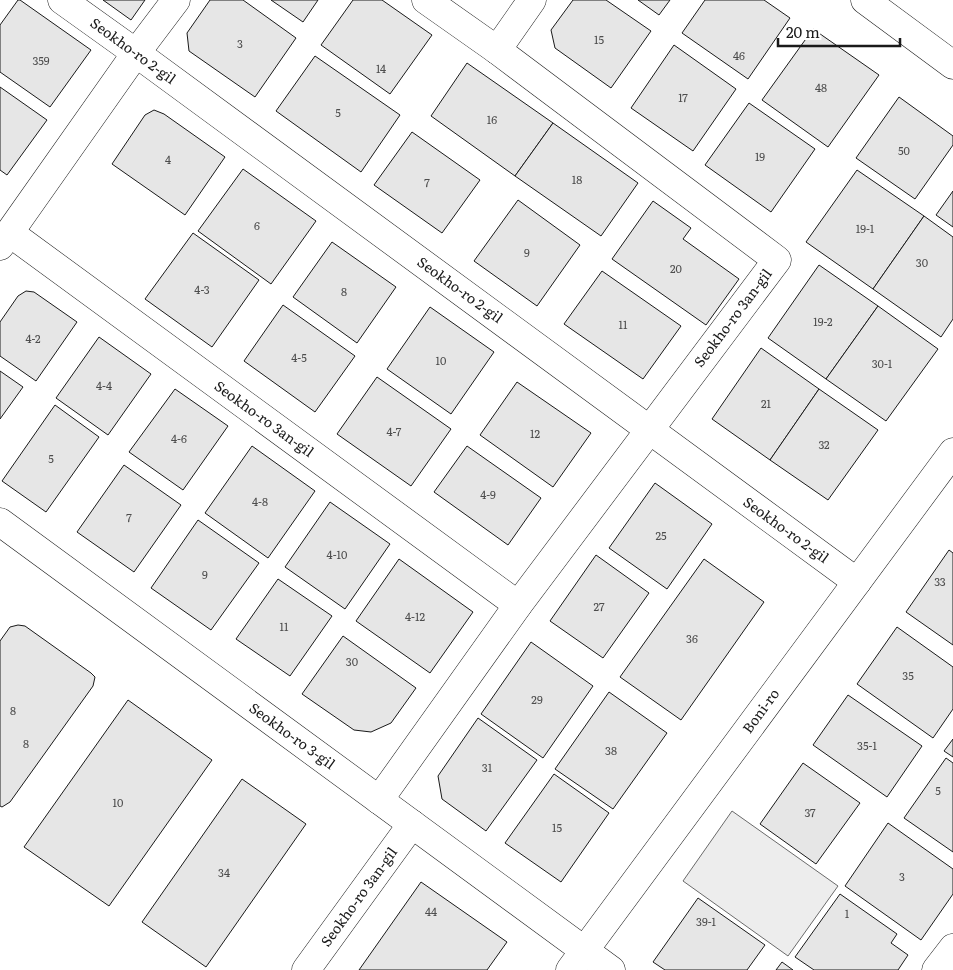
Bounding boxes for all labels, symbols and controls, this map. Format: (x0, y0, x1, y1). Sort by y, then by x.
street label: Seokho-ro 2-gil (87, 12, 181, 88)
scale bar (778, 15, 900, 47)
text: 20 m (786, 20, 820, 43)
house number: 15 (594, 31, 604, 47)
house number: 3 (237, 35, 243, 51)
house number: 46 (733, 47, 745, 63)
house number: 359 (32, 52, 50, 68)
house number: 14 (376, 60, 386, 76)
house number: 48 (815, 79, 827, 95)
house number: 17 (678, 89, 688, 105)
house number: 5 (335, 104, 341, 120)
house number: 16 (487, 111, 497, 127)
house number: 50 (898, 142, 910, 158)
house number: 19 (755, 148, 765, 164)
house number: 4 (165, 151, 171, 167)
house number: 18 (572, 171, 582, 187)
house number: 7 (424, 174, 430, 190)
house number: 6 (254, 217, 260, 233)
house number: 19-1 (856, 220, 875, 236)
house number: 9 (524, 244, 530, 260)
street label: Seokho-ro 2-gil (414, 251, 508, 327)
house number: 30 (916, 254, 928, 270)
house number: 20 (670, 260, 682, 276)
street label: Seokho-ro 3an-gil (689, 264, 776, 371)
house number: 4-3 (194, 281, 210, 297)
house number: 8 (341, 283, 347, 299)
house number: 19-2 (813, 313, 833, 329)
house number: 11 (619, 316, 628, 332)
house number: 4-2 (25, 330, 41, 346)
house number: 4-5 (291, 349, 307, 365)
house number: 10 (436, 352, 446, 368)
house number: 30-1 (872, 355, 893, 371)
street label: Seokho-ro 3an-gil (211, 375, 319, 461)
house number: 4-4 (96, 377, 112, 393)
house number: 21 (761, 395, 772, 411)
house number: 4-7 (387, 423, 402, 439)
house number: 12 (530, 425, 540, 441)
house number: 4-6 (171, 430, 187, 446)
house number: 32 (818, 436, 830, 452)
house number: 5 (48, 450, 54, 466)
house number: 4-9 (480, 486, 496, 502)
street label: Seokho-ro 2-gil (740, 491, 834, 567)
house number: 4-8 (252, 493, 268, 509)
house number: 7 (126, 509, 132, 525)
house number: 25 (655, 527, 667, 543)
house number: 4-10 (327, 546, 347, 562)
house number: 9 (202, 566, 208, 582)
house number: 33 (934, 573, 946, 589)
house number: 27 (593, 598, 605, 614)
house number: 4-12 (405, 608, 425, 624)
house number: 11 (280, 618, 289, 634)
house number: 36 (686, 630, 698, 646)
house number: 30 (346, 653, 358, 669)
house number: 35 (902, 667, 914, 683)
street label: Boni-ro (737, 684, 783, 737)
house number: 29 (531, 691, 543, 707)
street label: Seokho-ro 3-gil (246, 697, 340, 773)
house number: 8 (10, 702, 16, 718)
house number: 8 (23, 735, 29, 751)
house number: 35-1 (857, 737, 877, 753)
house number: 38 (605, 742, 617, 758)
house number: 31 (482, 759, 493, 775)
house number: 5 (935, 782, 941, 798)
house number: 10 (113, 794, 123, 810)
house number: 37 (804, 804, 816, 820)
house number: 15 (552, 819, 562, 835)
street label: Seokho-ro 3an-gil (315, 842, 401, 950)
house number: 34 (218, 864, 230, 880)
house number: 3 (899, 868, 905, 884)
house number: 44 (425, 903, 437, 919)
house number: 1 (845, 905, 850, 921)
house number: 39-1 (696, 913, 717, 929)

